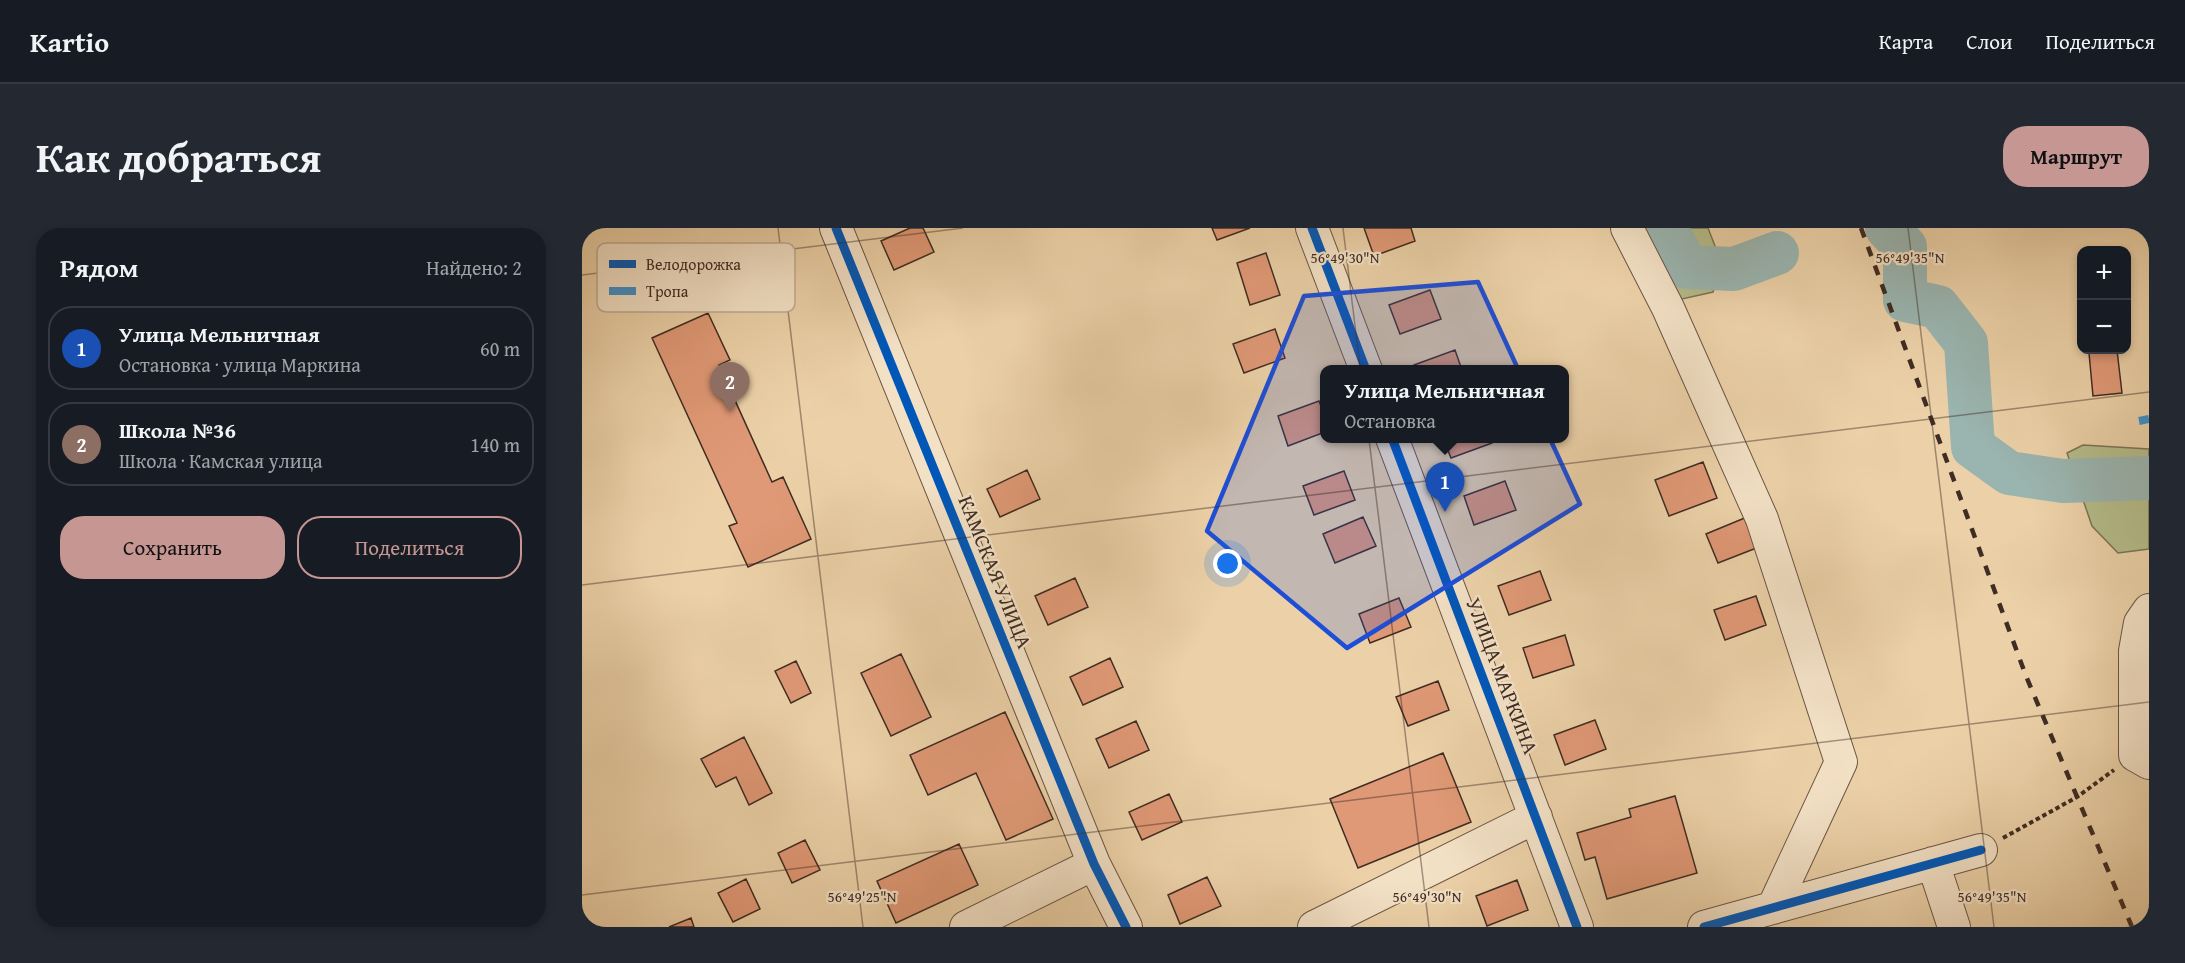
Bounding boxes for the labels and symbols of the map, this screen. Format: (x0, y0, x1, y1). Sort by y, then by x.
legend (597, 243, 795, 312)
text: 56°49'30"N (1311, 247, 1380, 268)
text: 56°49'35"N (1876, 247, 1945, 268)
text: Велодорожка (646, 252, 741, 276)
text: Тропа (646, 279, 689, 303)
pin: 2 (710, 362, 750, 412)
pin: 1 (1426, 462, 1464, 512)
street label: КАМСКАЯ УЛИЦА (951, 491, 1040, 653)
your location (1213, 549, 1242, 578)
street label: УЛИЦА МАРКИНА (1458, 593, 1547, 759)
text: 56°49'25"N (828, 886, 897, 907)
text: 56°49'30"N (1393, 886, 1462, 907)
text: 56°49'35"N (1958, 886, 2027, 907)

